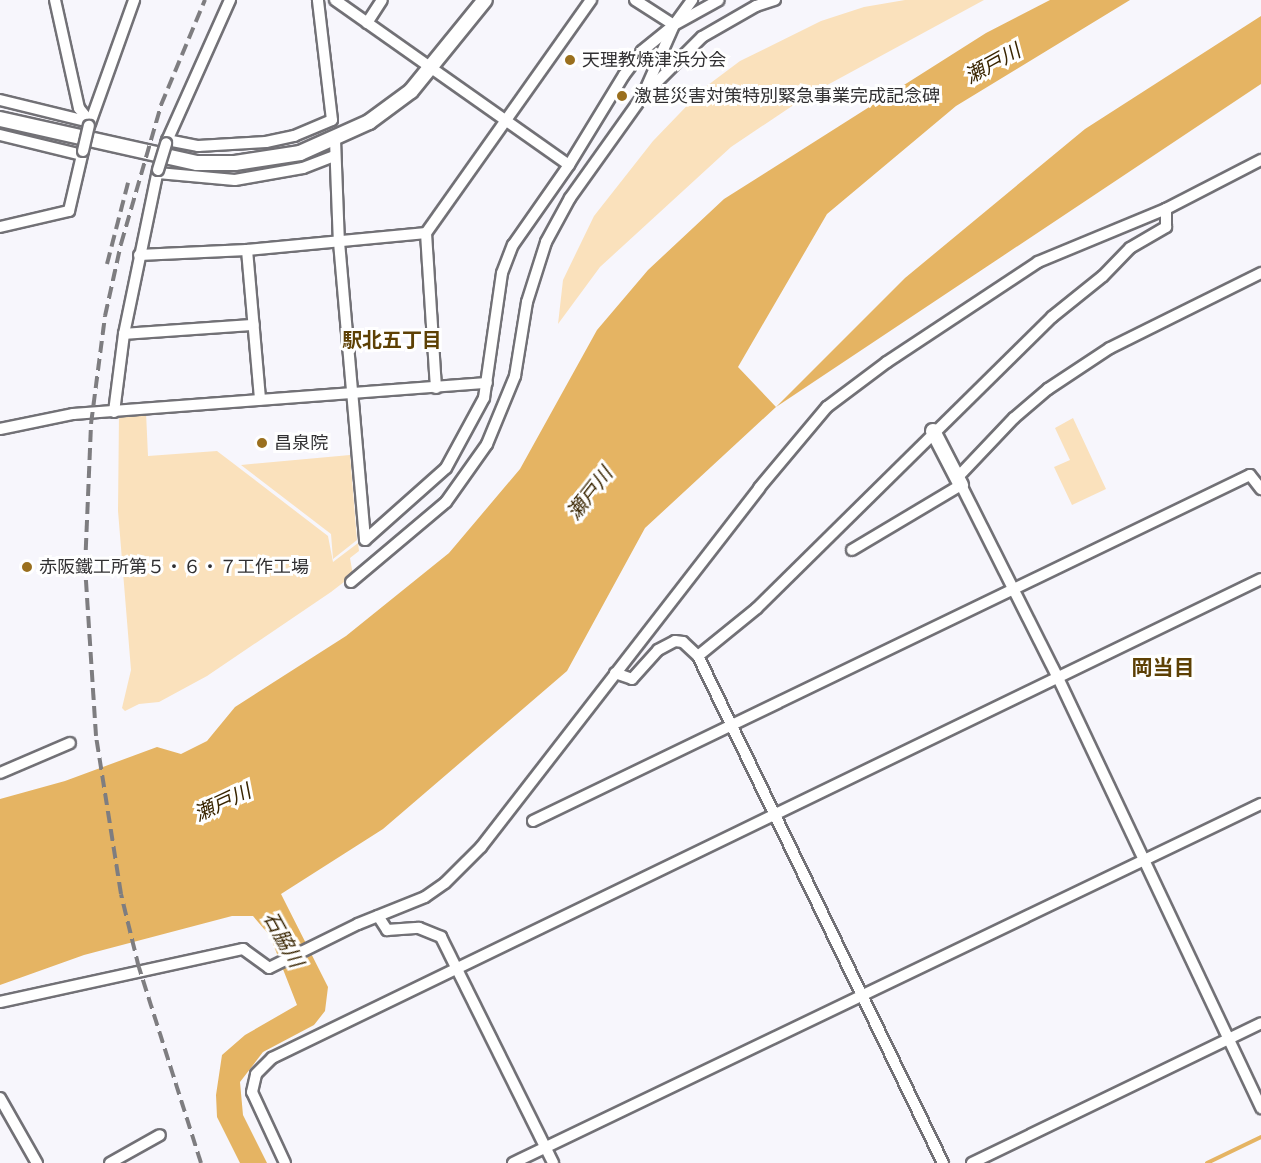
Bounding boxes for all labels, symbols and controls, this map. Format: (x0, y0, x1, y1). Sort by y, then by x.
water label: 瀬戸川 (960, 38, 1024, 88)
place label: 天理教焼津浜分会 (582, 49, 726, 71)
marker: 天理教焼津浜分会 (563, 53, 577, 67)
place label: 激甚災害対策特別緊急事業完成記念碑 (634, 85, 940, 107)
marker: 激甚災害対策特別緊急事業完成記念碑 (615, 89, 629, 103)
district label: 駅北五丁目 (342, 327, 442, 351)
place label: 昌泉院 (274, 432, 328, 454)
marker: 昌泉院 (255, 436, 269, 450)
water label: 瀬戸川 (561, 462, 617, 524)
place label: 赤阪鐵工所第５・６・７工作工場 (39, 556, 309, 578)
marker: 赤阪鐵工所第５・６・７工作工場 (20, 560, 34, 574)
district label: 岡当目 (1132, 655, 1194, 681)
water label: 瀬戸川 (190, 778, 254, 826)
water label: 石脇川 (259, 907, 309, 971)

